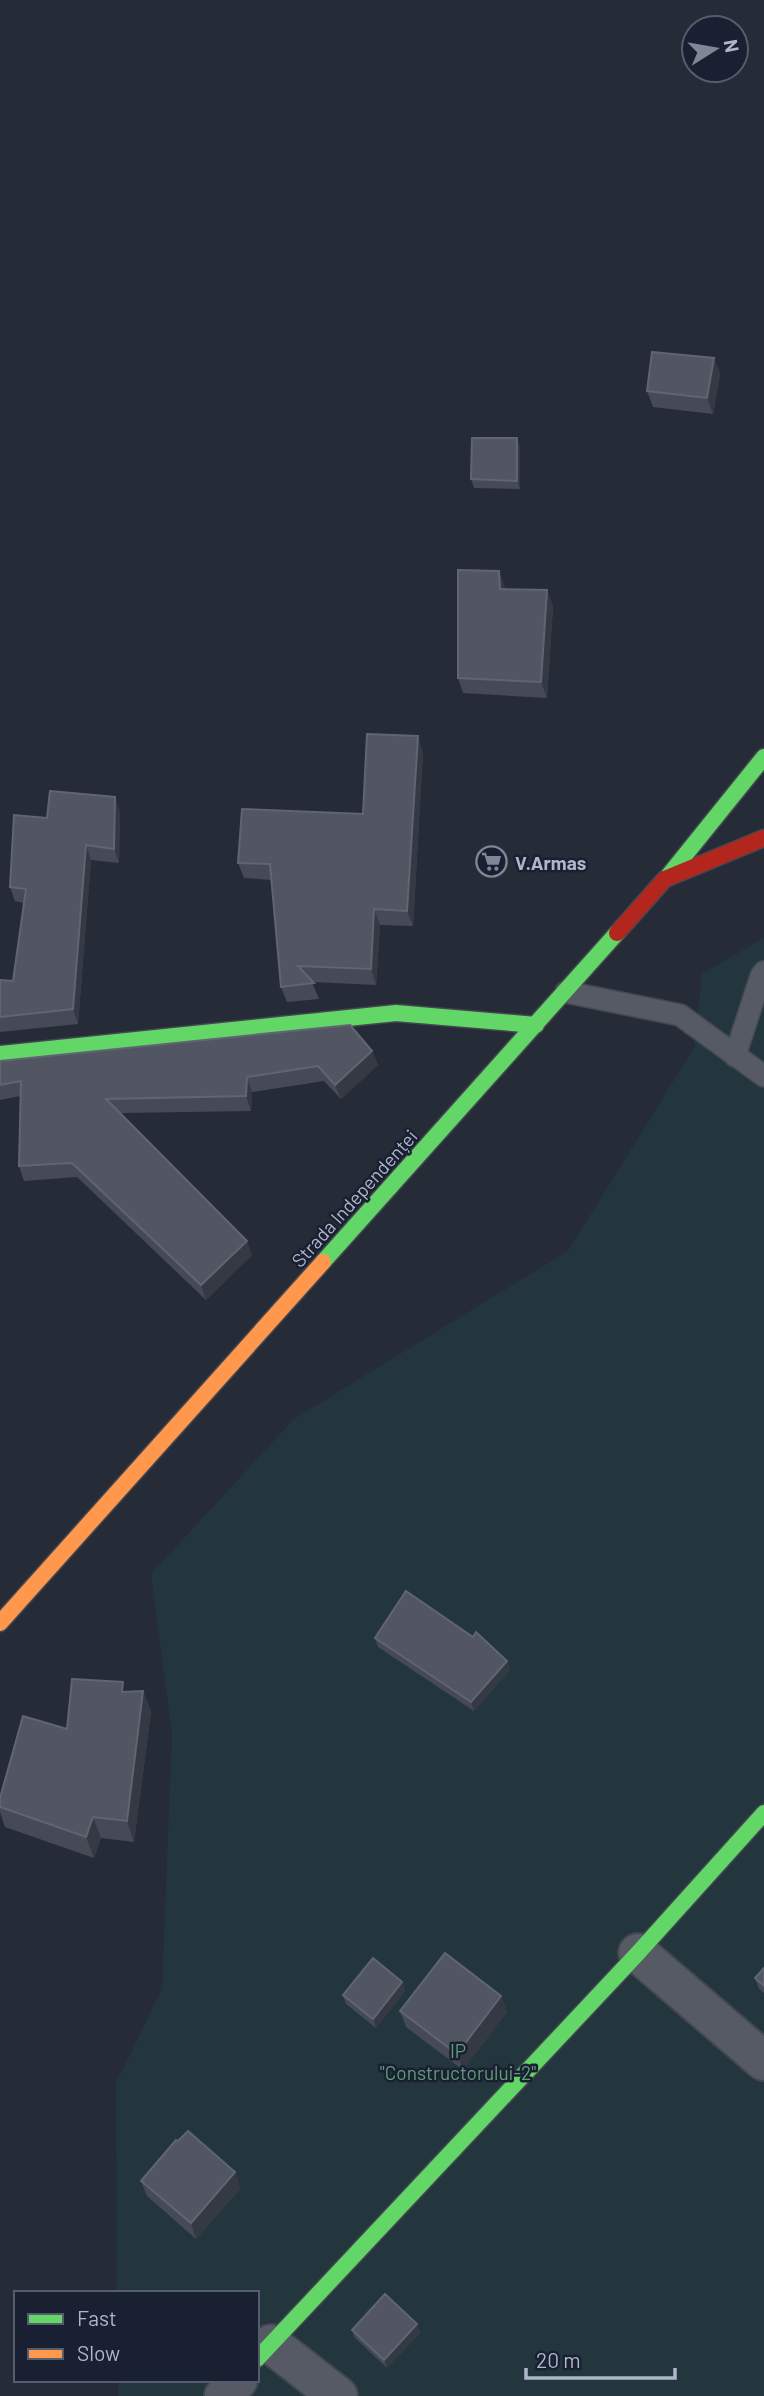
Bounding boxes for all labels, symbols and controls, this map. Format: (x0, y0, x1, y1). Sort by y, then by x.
north arrow (680, 14, 750, 84)
text: N (720, 37, 745, 54)
supermarket icon: V.Armas (475, 845, 509, 879)
place label: V.Armas (515, 851, 586, 874)
street label: Strada Independenței (286, 1125, 422, 1271)
park label: IP "Constructorului-2" (380, 2039, 536, 2084)
legend (14, 2291, 259, 2382)
text: Fast (77, 2305, 117, 2330)
scale bar (526, 2336, 675, 2380)
text: Slow (77, 2340, 120, 2365)
text: 20 m (536, 2347, 581, 2372)

